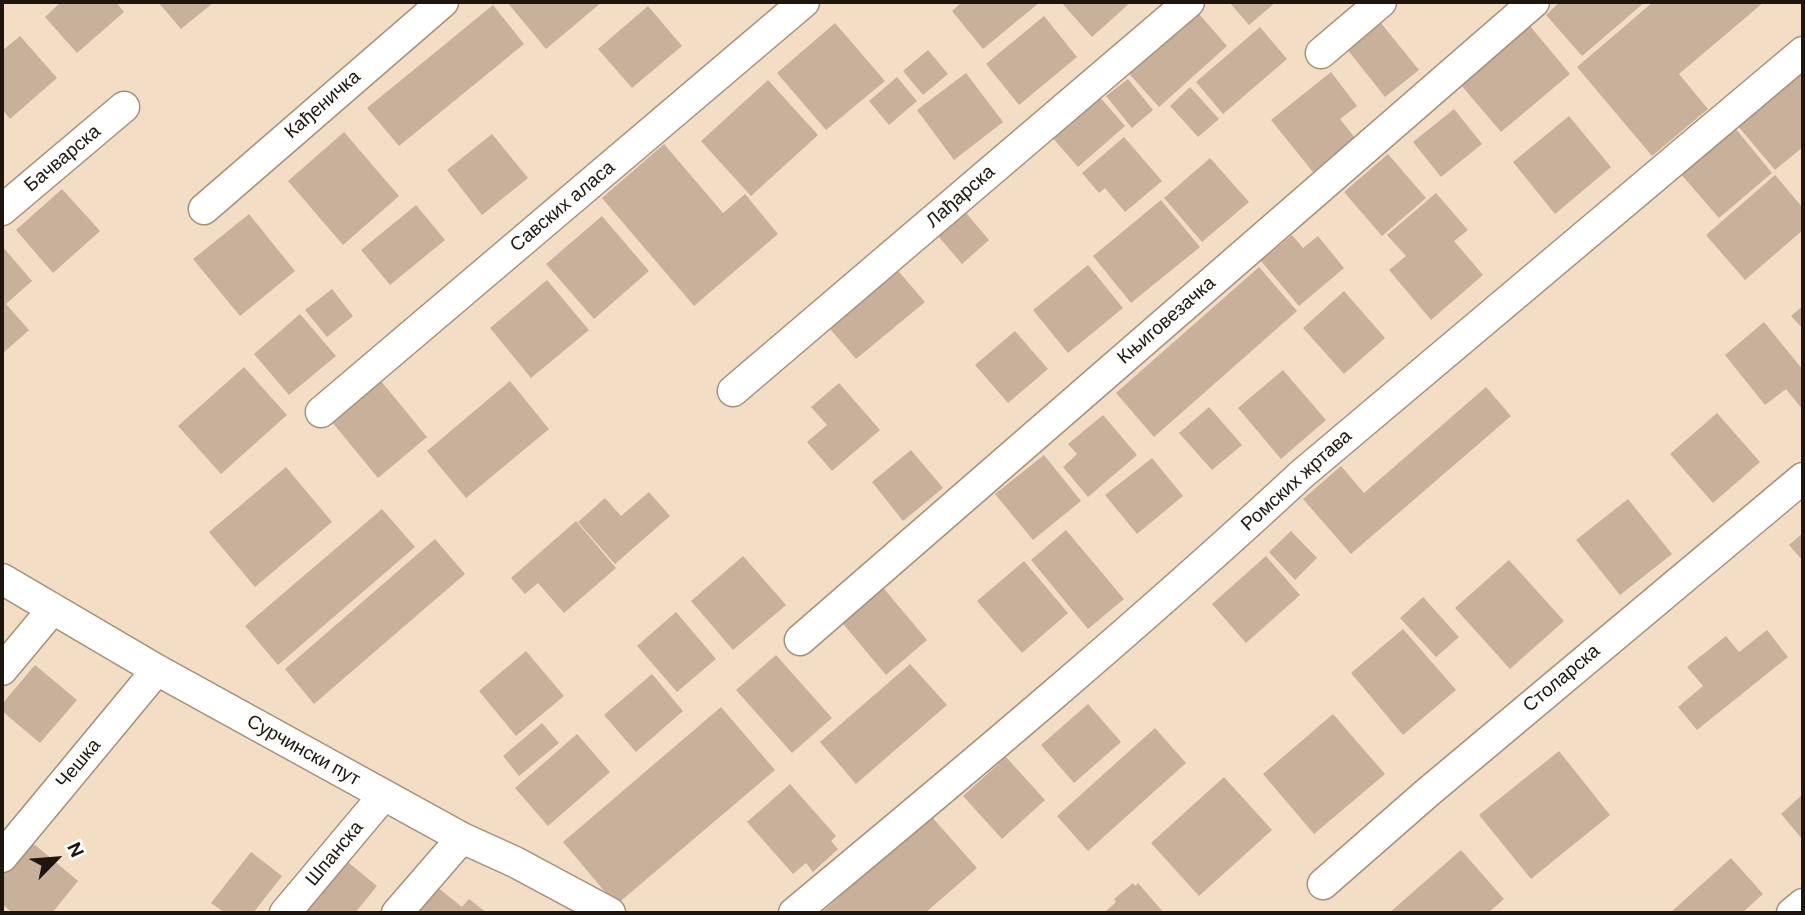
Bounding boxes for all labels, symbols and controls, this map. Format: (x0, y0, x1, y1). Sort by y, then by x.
street label: Кађеничка (280, 66, 366, 144)
street label: Бачварска (20, 121, 106, 197)
street label: Савских аласа (506, 157, 620, 257)
street label: Лађарска (922, 161, 1000, 233)
street label: Књиговезачка (1113, 272, 1221, 370)
street label: Ромских жртава (1237, 425, 1357, 537)
street label: Столарска (1519, 640, 1605, 718)
street label: Сурчински пут (242, 710, 364, 792)
street label: Чешка (52, 735, 106, 793)
street label: Шпанска (301, 817, 369, 891)
north arrow (21, 824, 91, 894)
text: N (61, 838, 90, 861)

